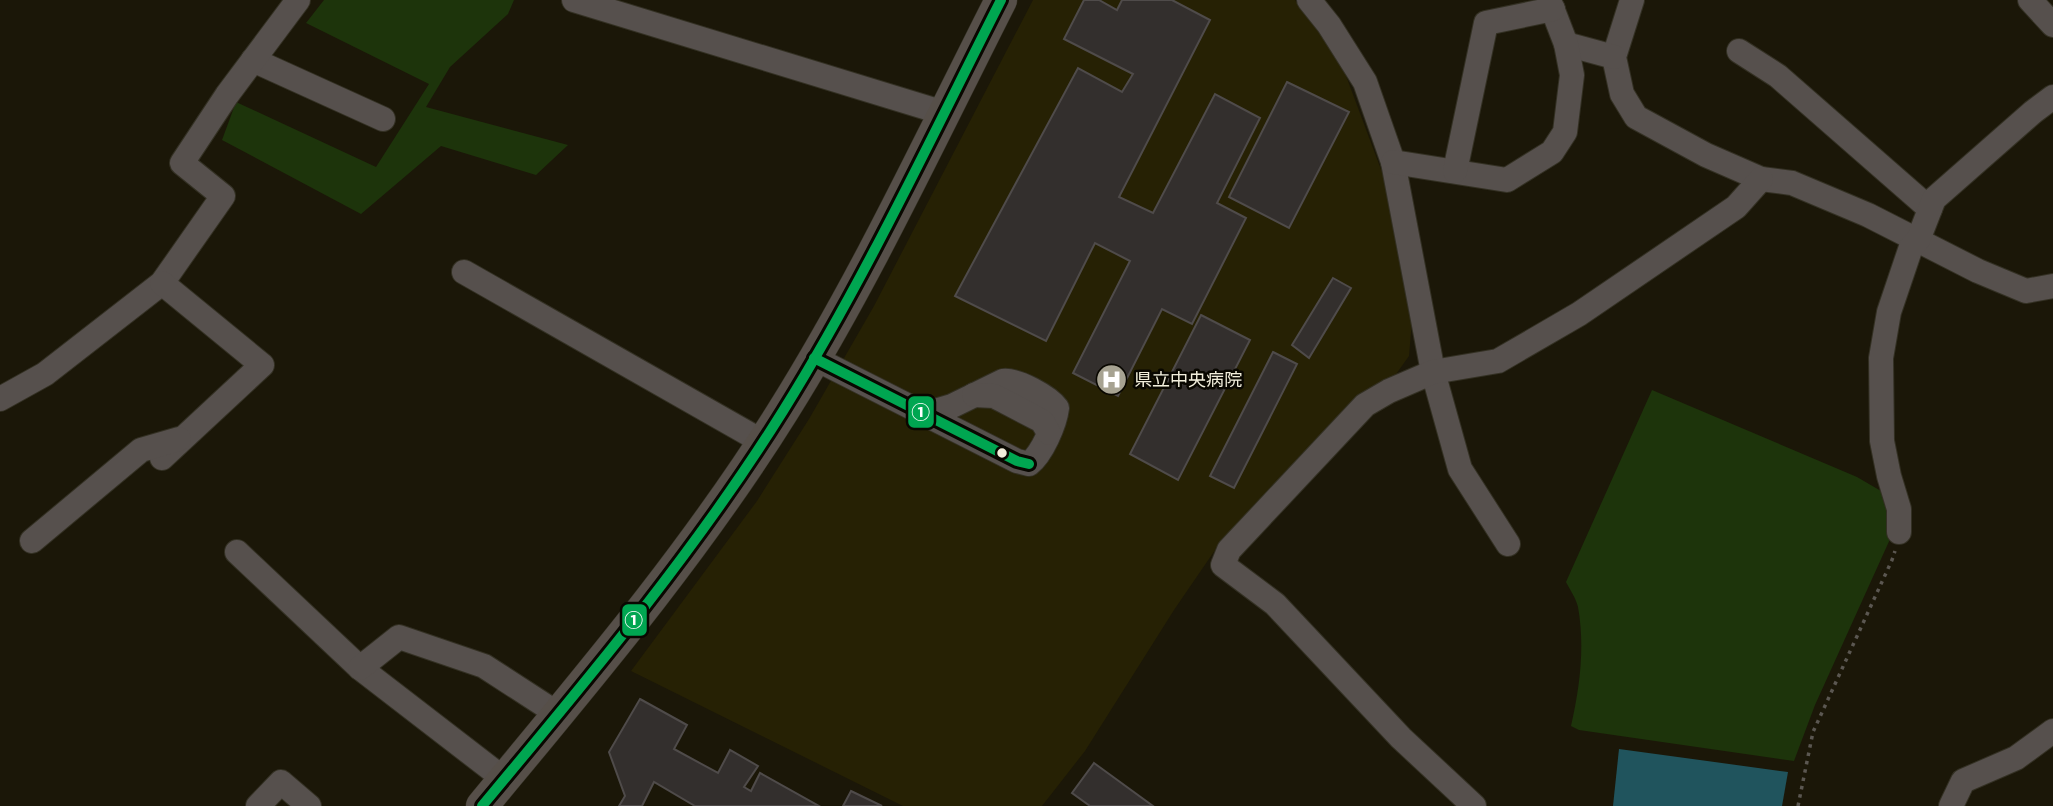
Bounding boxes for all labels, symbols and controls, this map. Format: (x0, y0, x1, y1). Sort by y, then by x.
hospital icon: 県立中央病院 (1094, 363, 1128, 397)
place label: 県立中央病院 (1134, 368, 1242, 390)
line badge: ① (907, 395, 935, 429)
text: ① (911, 400, 931, 423)
unlabelled marker (995, 446, 1009, 460)
line badge: ① (621, 603, 648, 637)
text: ① (624, 608, 644, 631)

